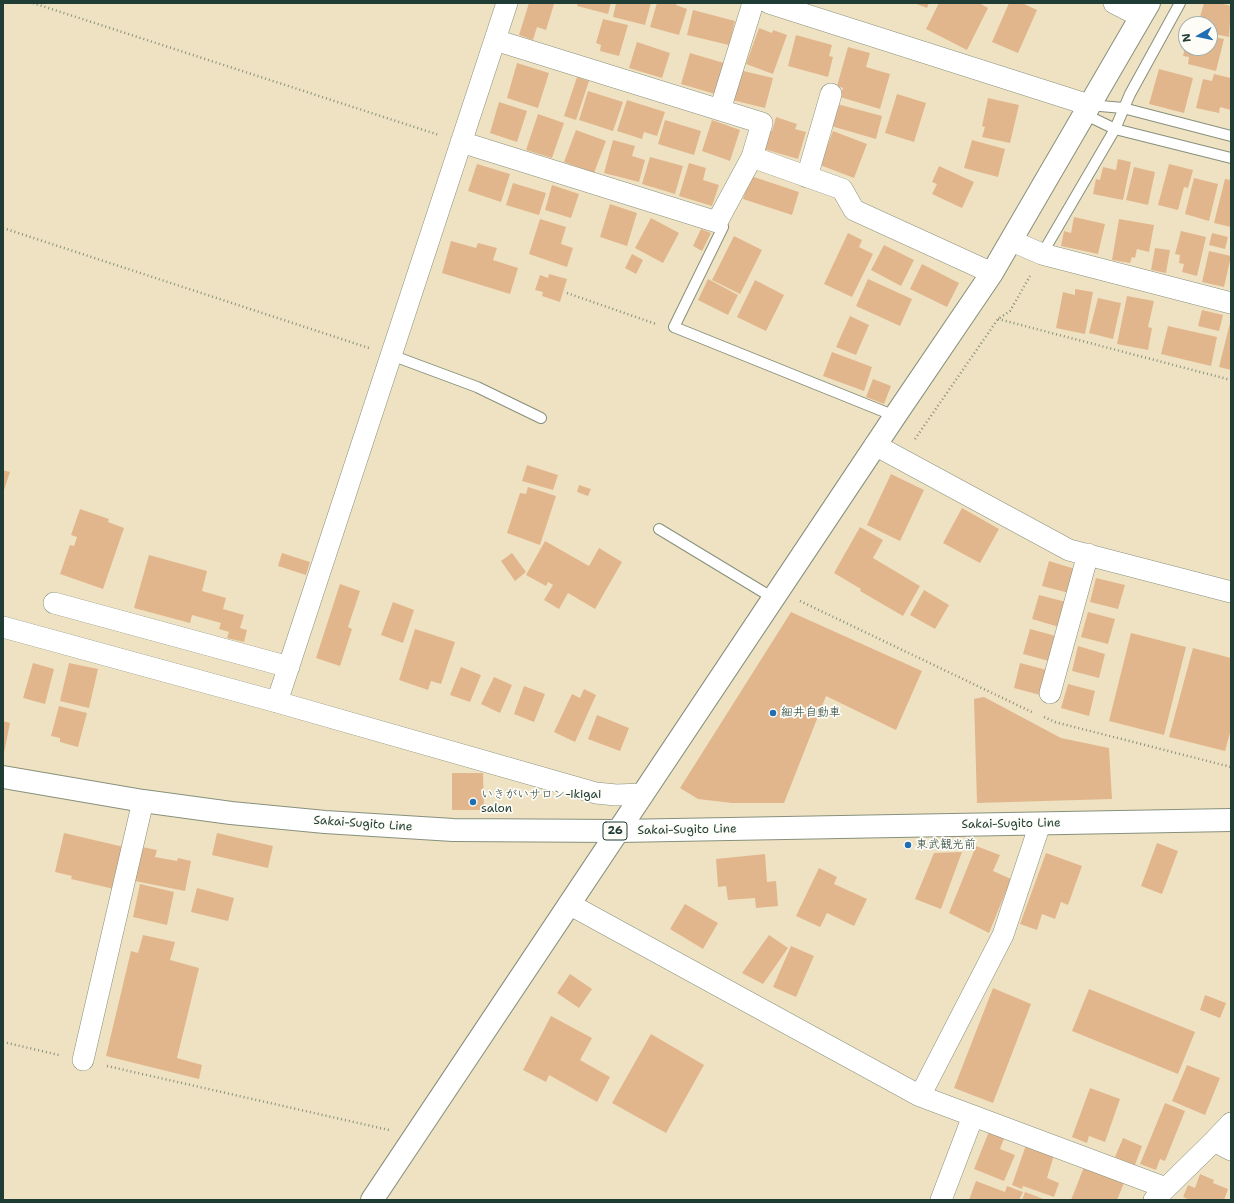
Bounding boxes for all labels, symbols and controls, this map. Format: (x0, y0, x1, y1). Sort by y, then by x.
north arrow (1178, 16, 1218, 56)
text: N (1179, 32, 1195, 43)
place label: 細井自動車 (781, 706, 841, 720)
marker: 細井自動車 (768, 708, 778, 718)
place label: いきがいサロン-ikigai salon (481, 788, 601, 816)
marker: いきがいサロン-ikigai salon (468, 797, 478, 807)
street label: Sakai-Sugito Line (313, 813, 413, 835)
street label: Sakai-Sugito Line (961, 816, 1061, 832)
road number: 26 (603, 822, 627, 840)
street label: Sakai-Sugito Line (637, 822, 737, 838)
place label: 東武観光前 (916, 838, 976, 852)
marker: 東武観光前 (903, 840, 913, 850)

